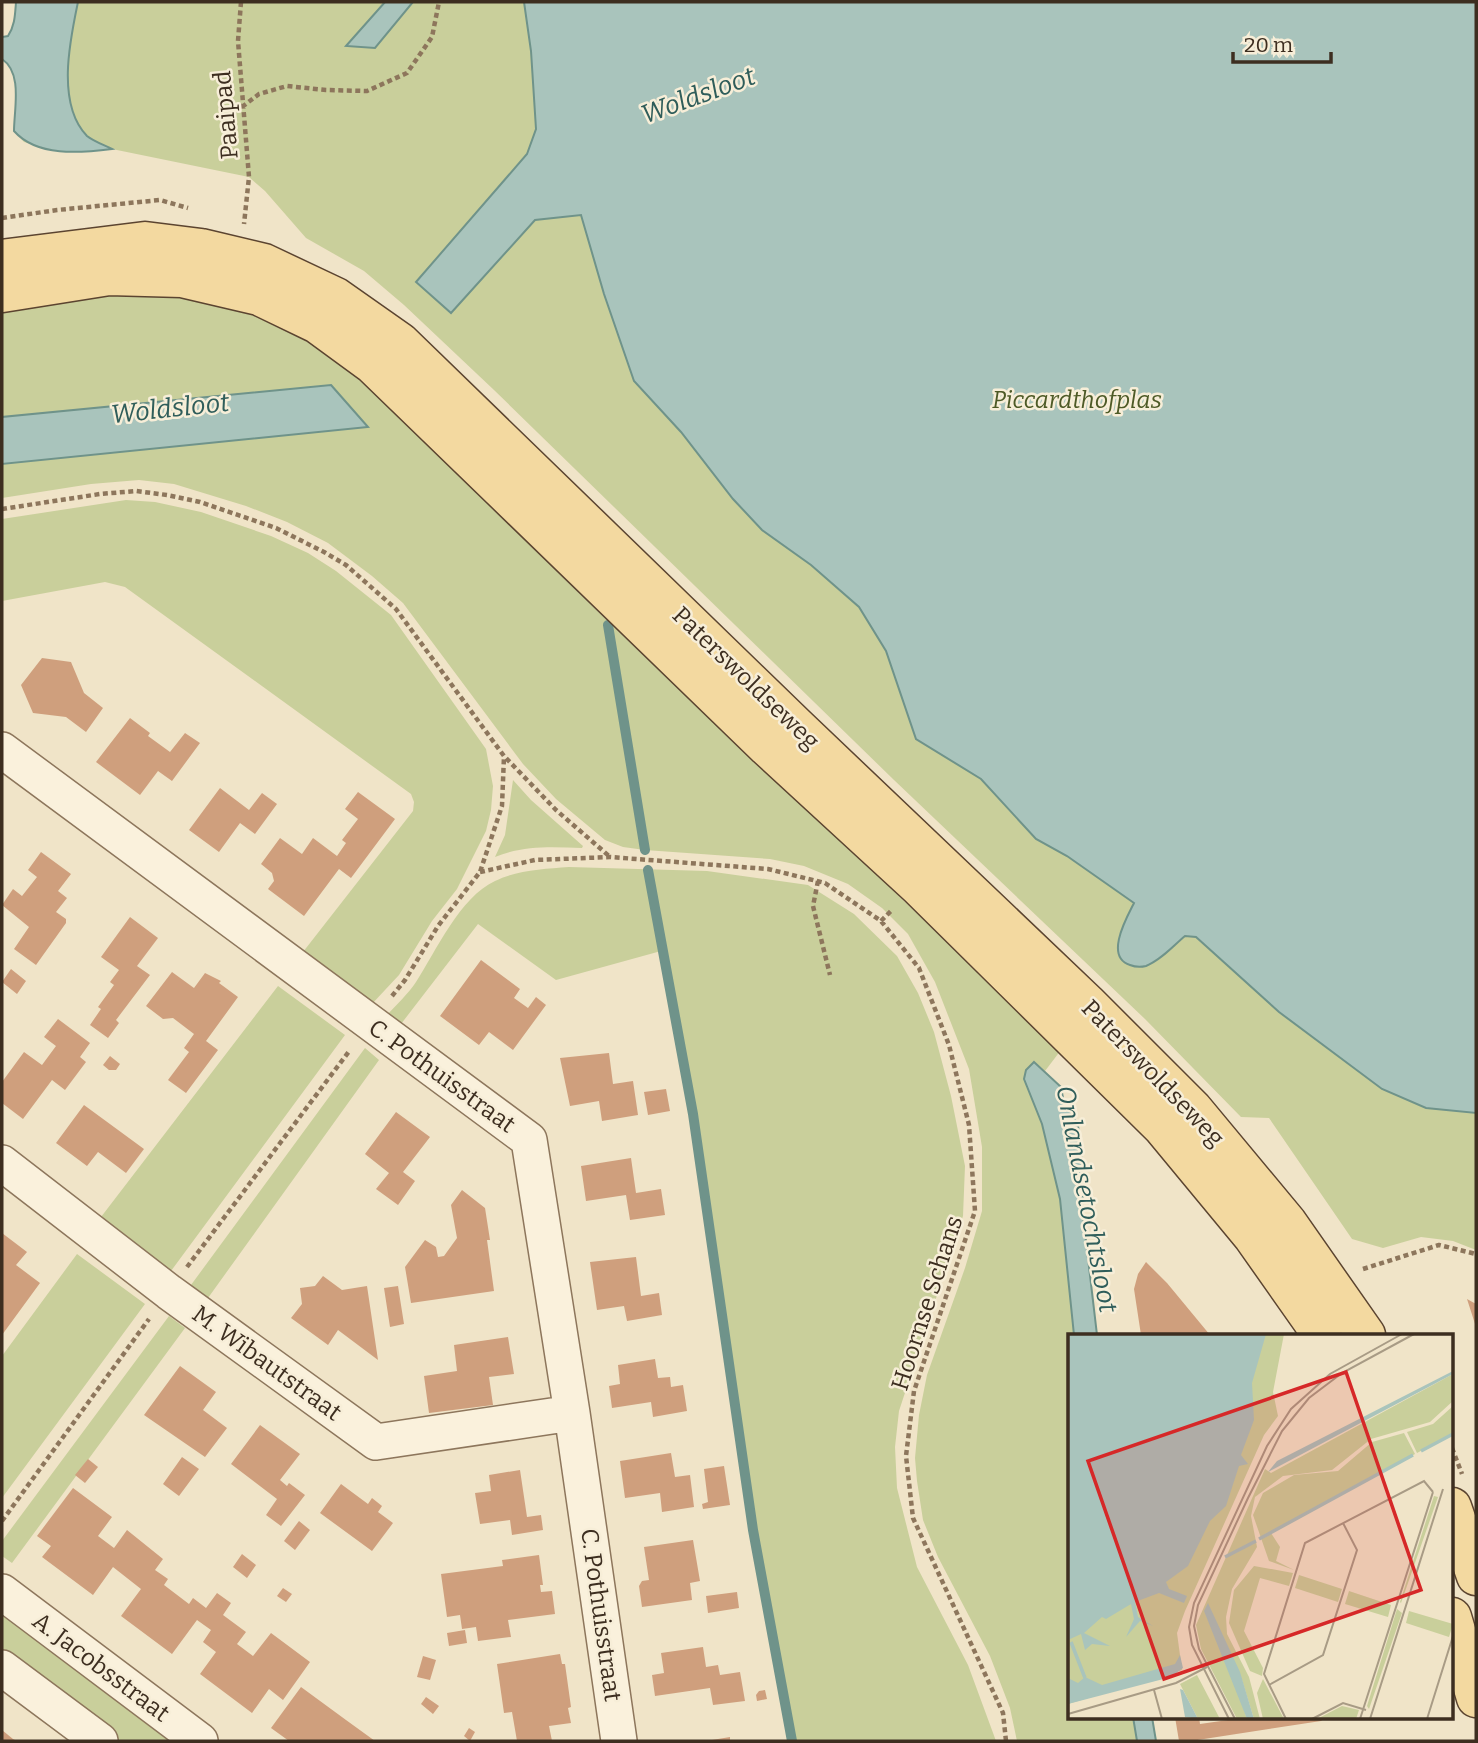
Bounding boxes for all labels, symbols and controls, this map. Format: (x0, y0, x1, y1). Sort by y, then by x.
scale bar (1233, 21, 1331, 65)
text: 20 m (1244, 32, 1293, 58)
water label: Woldsloot (637, 60, 760, 130)
street label: Paaipad (208, 70, 244, 160)
park label: Piccardthofplas (992, 386, 1162, 414)
water label: Woldsloot (109, 387, 231, 430)
street label: Paterswoldseweg (667, 601, 825, 755)
street label: Paterswoldseweg (1076, 994, 1230, 1152)
street label: C. Pothuisstraat (363, 1013, 521, 1139)
water label: Onlandsetochtsloot (1049, 1083, 1124, 1316)
street label: Hoornse Schans (886, 1212, 968, 1394)
street label: M. Wibautstraat (187, 1300, 347, 1427)
inset map (1068, 1334, 1454, 1718)
street label: C. Pothuisstraat (575, 1527, 627, 1704)
street label: A. Jacobsstraat (27, 1607, 175, 1728)

